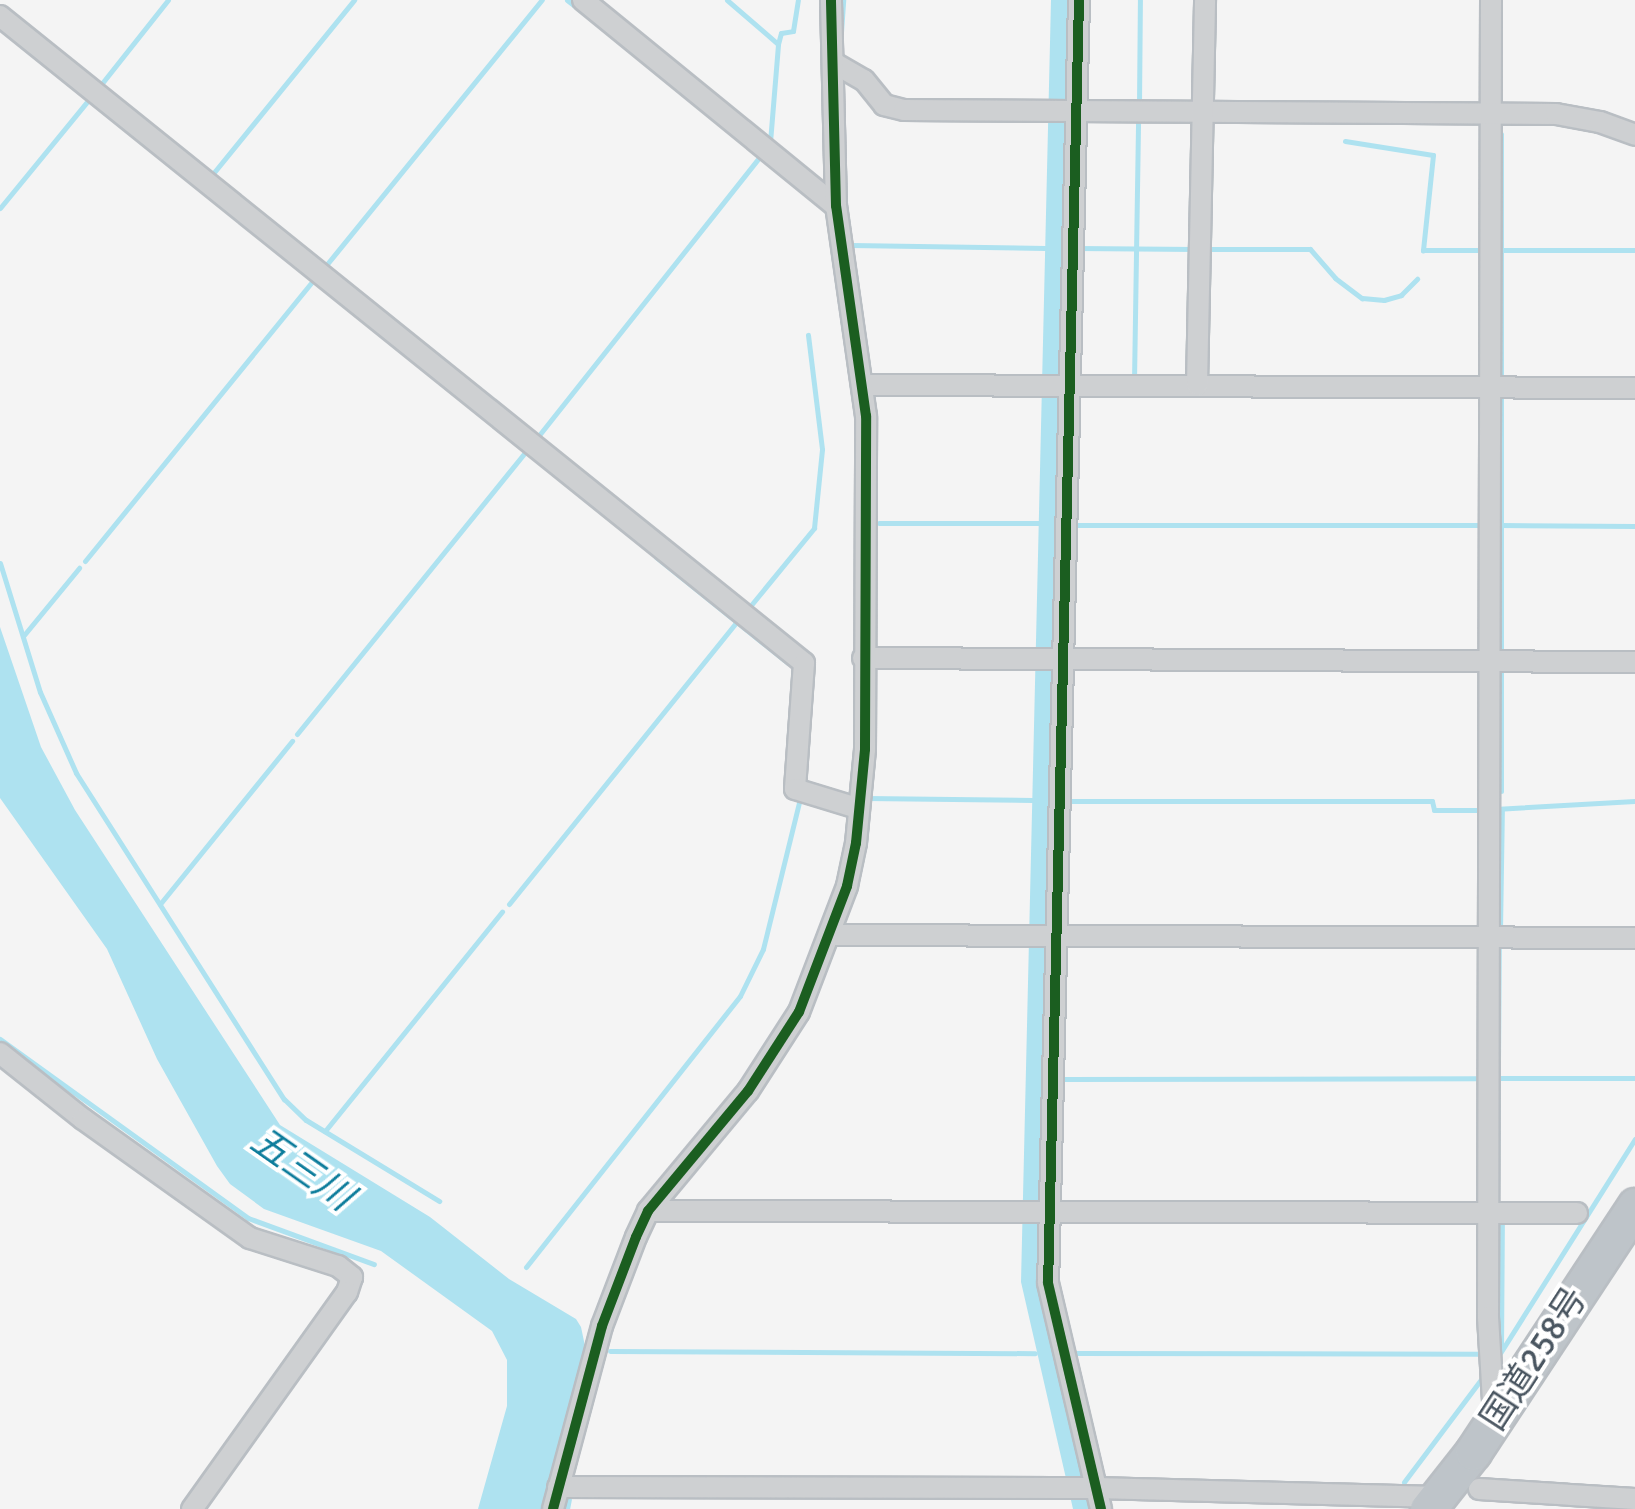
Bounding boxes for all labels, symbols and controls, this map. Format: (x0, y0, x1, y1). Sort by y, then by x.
water label: 五三川 (242, 1118, 362, 1220)
street label: 国道258号 (1472, 1280, 1596, 1438)

